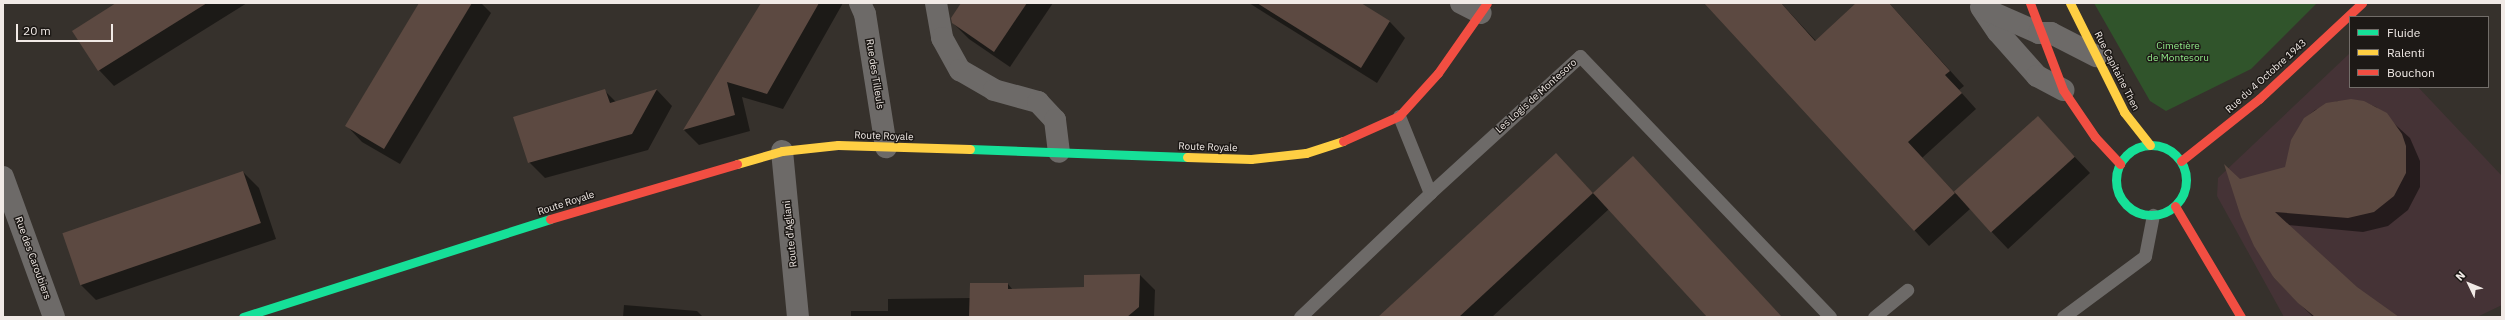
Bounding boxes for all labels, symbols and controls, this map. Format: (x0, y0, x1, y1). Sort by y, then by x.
scale bar (18, 16, 115, 42)
legend (2349, 16, 2489, 88)
text: 20 m (23, 23, 51, 38)
text: Fluide (2387, 25, 2420, 40)
street label: Rue Capitaine Then (2092, 29, 2142, 113)
street label: Rue du 4 Octobre 1943 (2223, 37, 2309, 115)
street label: Rue des Tilleuls (864, 38, 886, 110)
park label: Cimetière de Montesoru (2147, 39, 2209, 62)
text: Ralenti (2387, 45, 2425, 60)
street label: Les Logis de Montesoro (1493, 56, 1579, 136)
text: Bouchon (2387, 65, 2435, 80)
street label: Route Royale (854, 129, 914, 143)
street label: Route Royale (1178, 140, 1238, 154)
street label: Route Royale (536, 188, 596, 218)
street label: Route d'Agliani (781, 200, 799, 268)
street label: Rue des Caroubiers (12, 215, 54, 301)
north arrow (2449, 264, 2489, 304)
text: N (2452, 268, 2468, 284)

